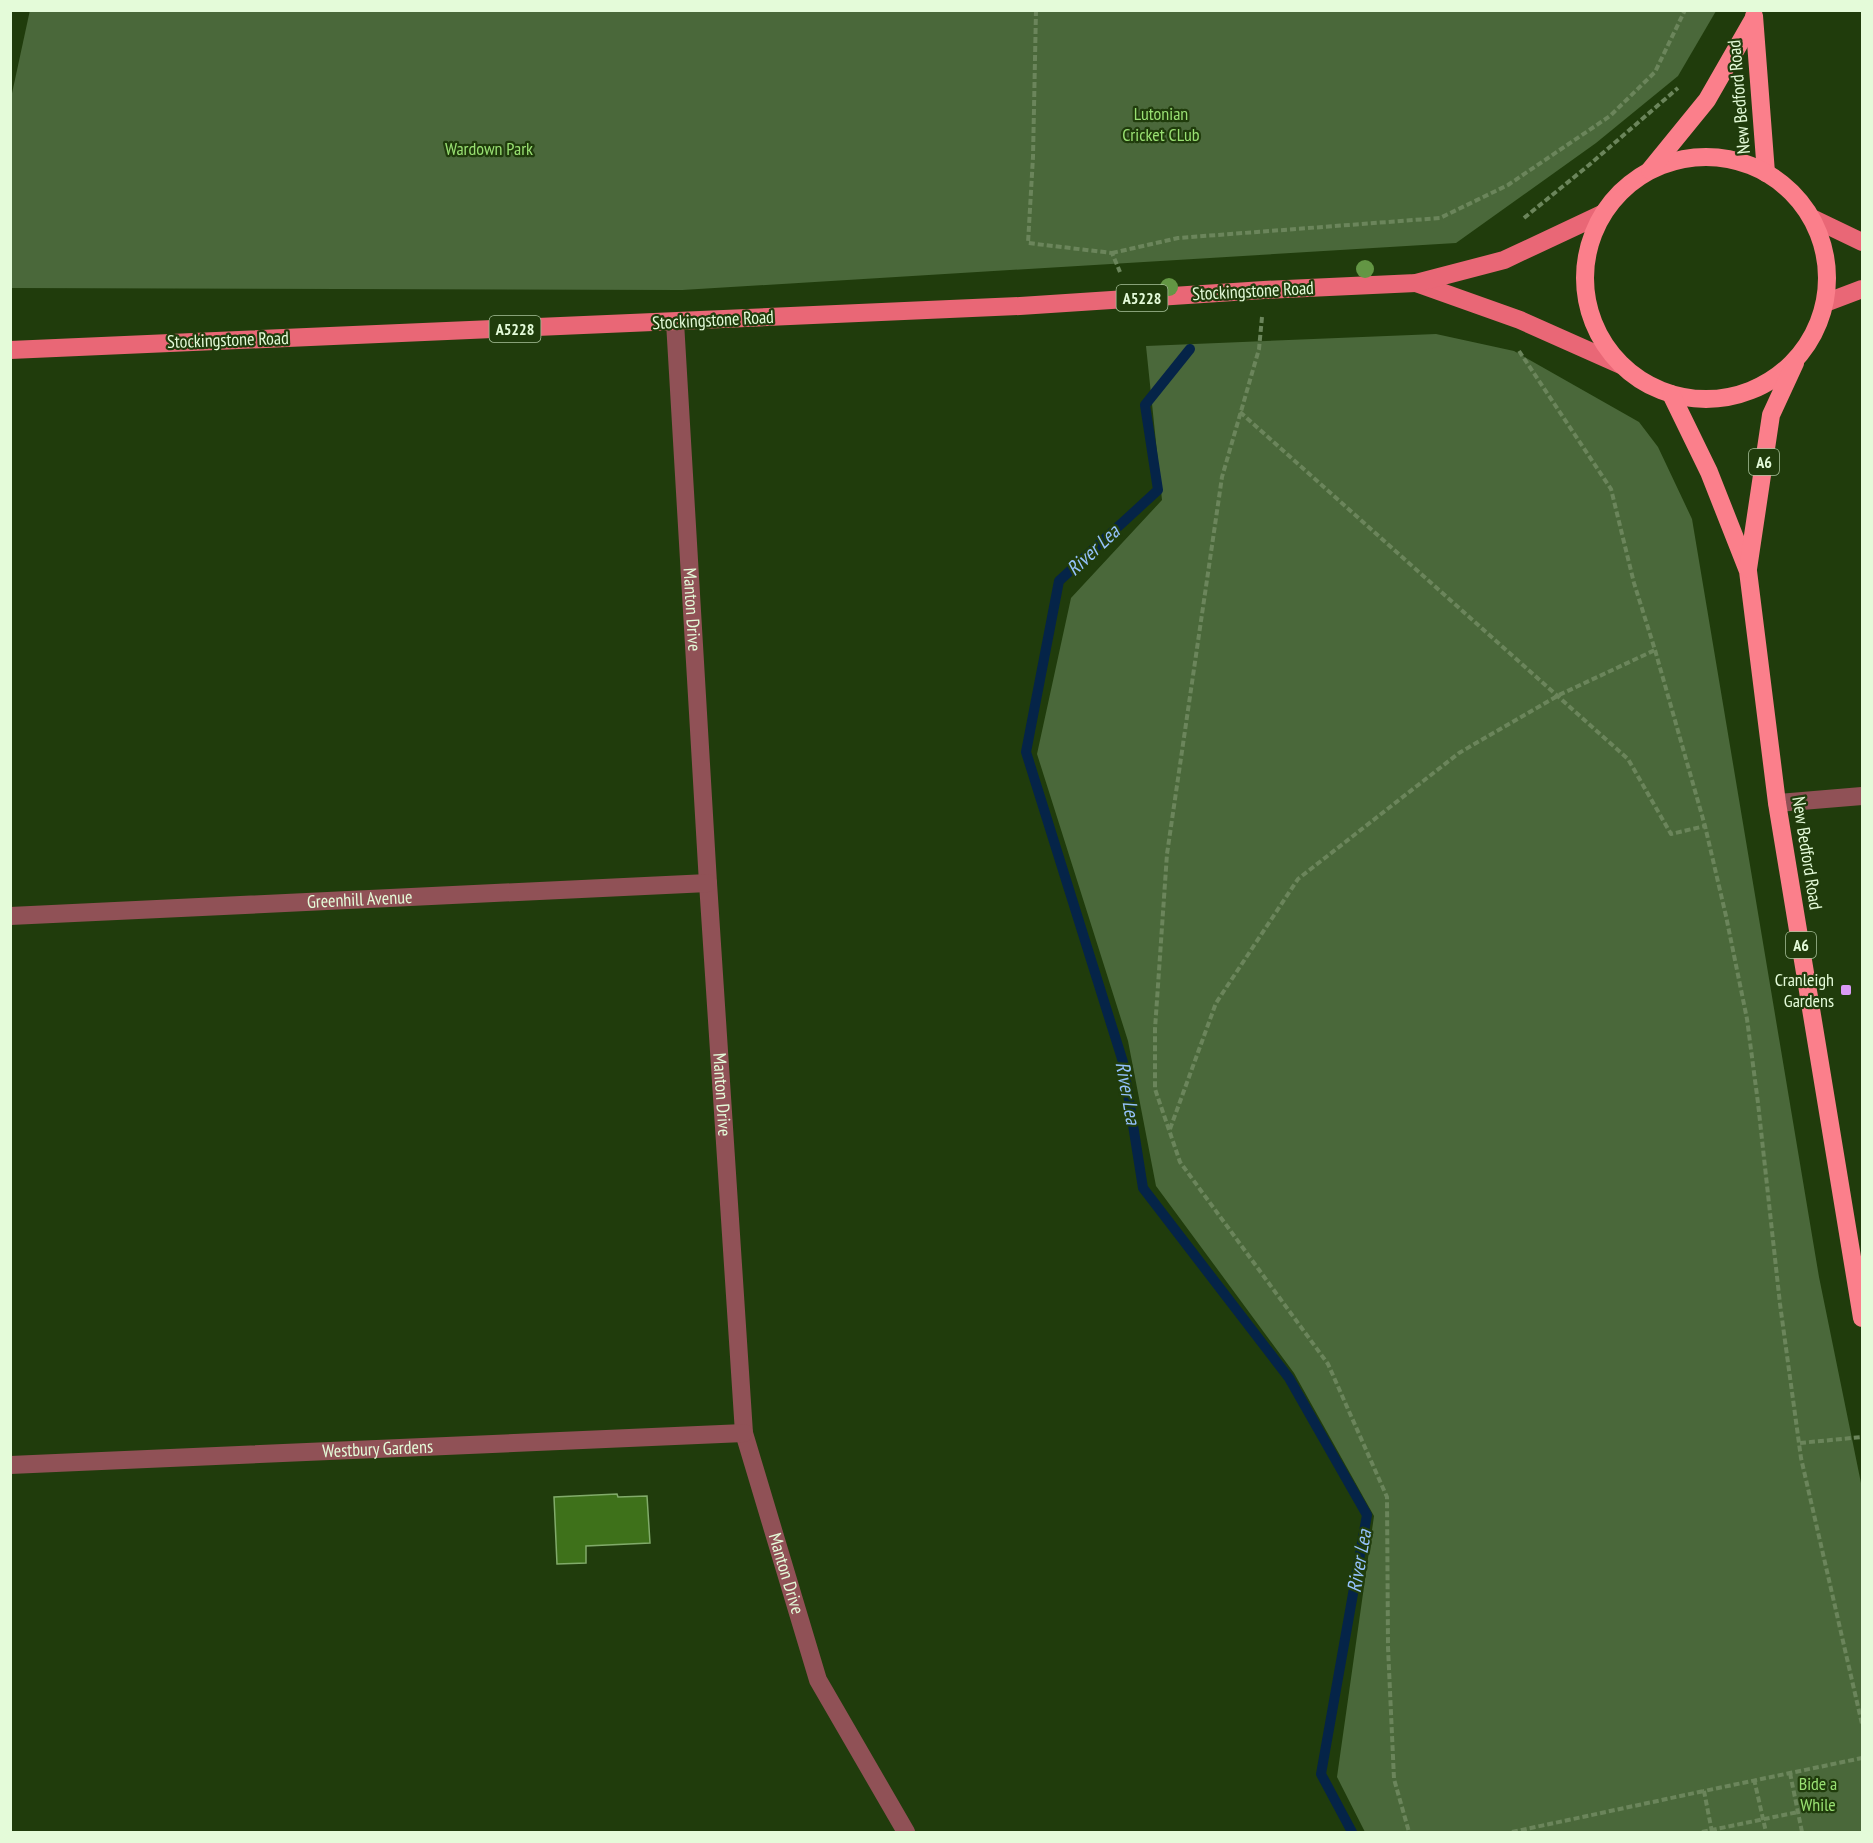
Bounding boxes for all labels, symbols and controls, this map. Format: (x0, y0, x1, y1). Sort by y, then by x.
street label: New Bedford Road (1722, 39, 1755, 155)
park label: Lutonian Cricket CLub (1122, 102, 1200, 146)
park label: Wardown Park (445, 137, 533, 160)
street label: Stockingstone Road (1192, 276, 1314, 305)
road number: A5228 (1116, 285, 1168, 311)
street label: Stockingstone Road (652, 305, 774, 334)
road number: A5228 (490, 316, 540, 342)
street label: Stockingstone Road (167, 326, 289, 353)
road number: A6 (1749, 449, 1779, 475)
water label: River Lea (1061, 518, 1126, 581)
street label: Manton Drive (678, 567, 706, 652)
street label: New Bedford Road (1787, 795, 1828, 911)
street label: Greenhill Avenue (306, 885, 413, 913)
road number: A6 (1786, 932, 1816, 958)
place label: Cranleigh Gardens (1775, 968, 1834, 1012)
marker: Cranleigh Gardens (1839, 983, 1853, 997)
street label: Manton Drive (708, 1052, 737, 1137)
water label: River Lea (1110, 1060, 1146, 1127)
street label: Westbury Gardens (322, 1435, 433, 1462)
water label: River Lea (1341, 1527, 1377, 1594)
street label: Manton Drive (764, 1530, 810, 1617)
park label: Bide a While (1799, 1772, 1837, 1816)

